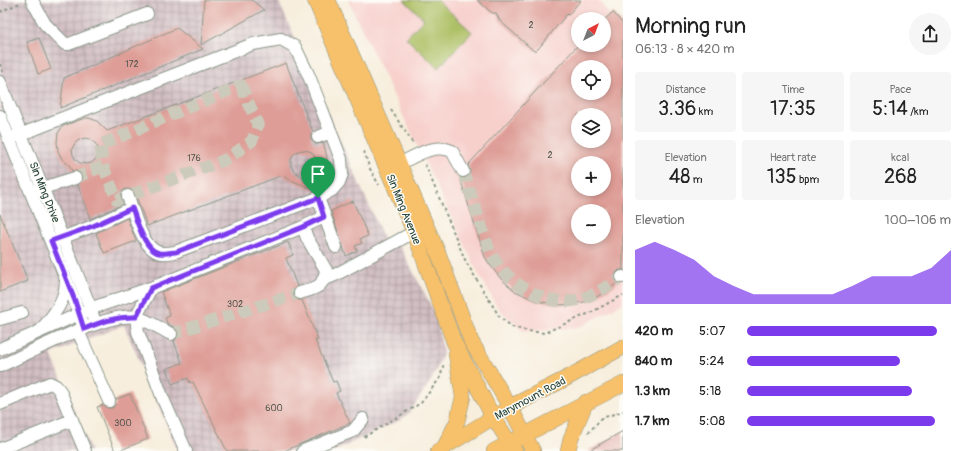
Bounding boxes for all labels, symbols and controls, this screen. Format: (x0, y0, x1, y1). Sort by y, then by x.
north arrow (571, 12, 611, 52)
map controls (571, 12, 611, 244)
text: Morning run (635, 12, 746, 40)
button: share (909, 13, 951, 55)
house number: 2 (528, 20, 534, 31)
text: 06:13 · 8 × 420 m (635, 41, 735, 57)
house number: 172 (125, 59, 139, 70)
button: locate (571, 60, 611, 100)
text: Distance (666, 83, 706, 96)
text: Time (781, 83, 804, 96)
text: Pace (889, 83, 911, 96)
text: 3.36 (658, 96, 696, 121)
text: 17:35 (770, 96, 816, 121)
text: 5:14 (872, 96, 908, 121)
text: km (696, 105, 713, 118)
text: /km (908, 105, 928, 118)
button: layers (571, 108, 611, 148)
house number: 2 (547, 150, 553, 161)
text: Elevation (665, 151, 707, 164)
text: Heart rate (770, 151, 816, 164)
text: kcal (891, 151, 909, 164)
house number: 176 (187, 153, 201, 164)
button: + (571, 156, 611, 196)
pin (301, 157, 335, 198)
street label: Sin Ming Drive (26, 160, 63, 225)
icon: arrive (307, 163, 329, 185)
text: 48 (669, 164, 690, 189)
text: 135 (767, 164, 797, 189)
text: 268 (884, 164, 917, 189)
street label: Sin Ming Avenue (384, 172, 424, 247)
text: m (690, 173, 703, 186)
text: bpm (797, 173, 819, 186)
button: − (571, 204, 611, 244)
text: Elevation (635, 212, 685, 228)
text: 100–106 m (885, 212, 951, 228)
house number: 302 (227, 299, 243, 310)
text: 420 m (635, 323, 673, 339)
text: 5:07 (699, 323, 725, 339)
text: 840 m (635, 353, 672, 369)
text: 5:24 (699, 353, 724, 369)
street label: Marymount Road (492, 374, 568, 423)
text: 1.3 km (635, 383, 670, 399)
text: 5:18 (699, 383, 721, 399)
house number: 600 (265, 403, 283, 414)
text: 1.7 km (635, 413, 670, 429)
text: 5:08 (699, 413, 725, 429)
house number: 300 (114, 418, 132, 429)

